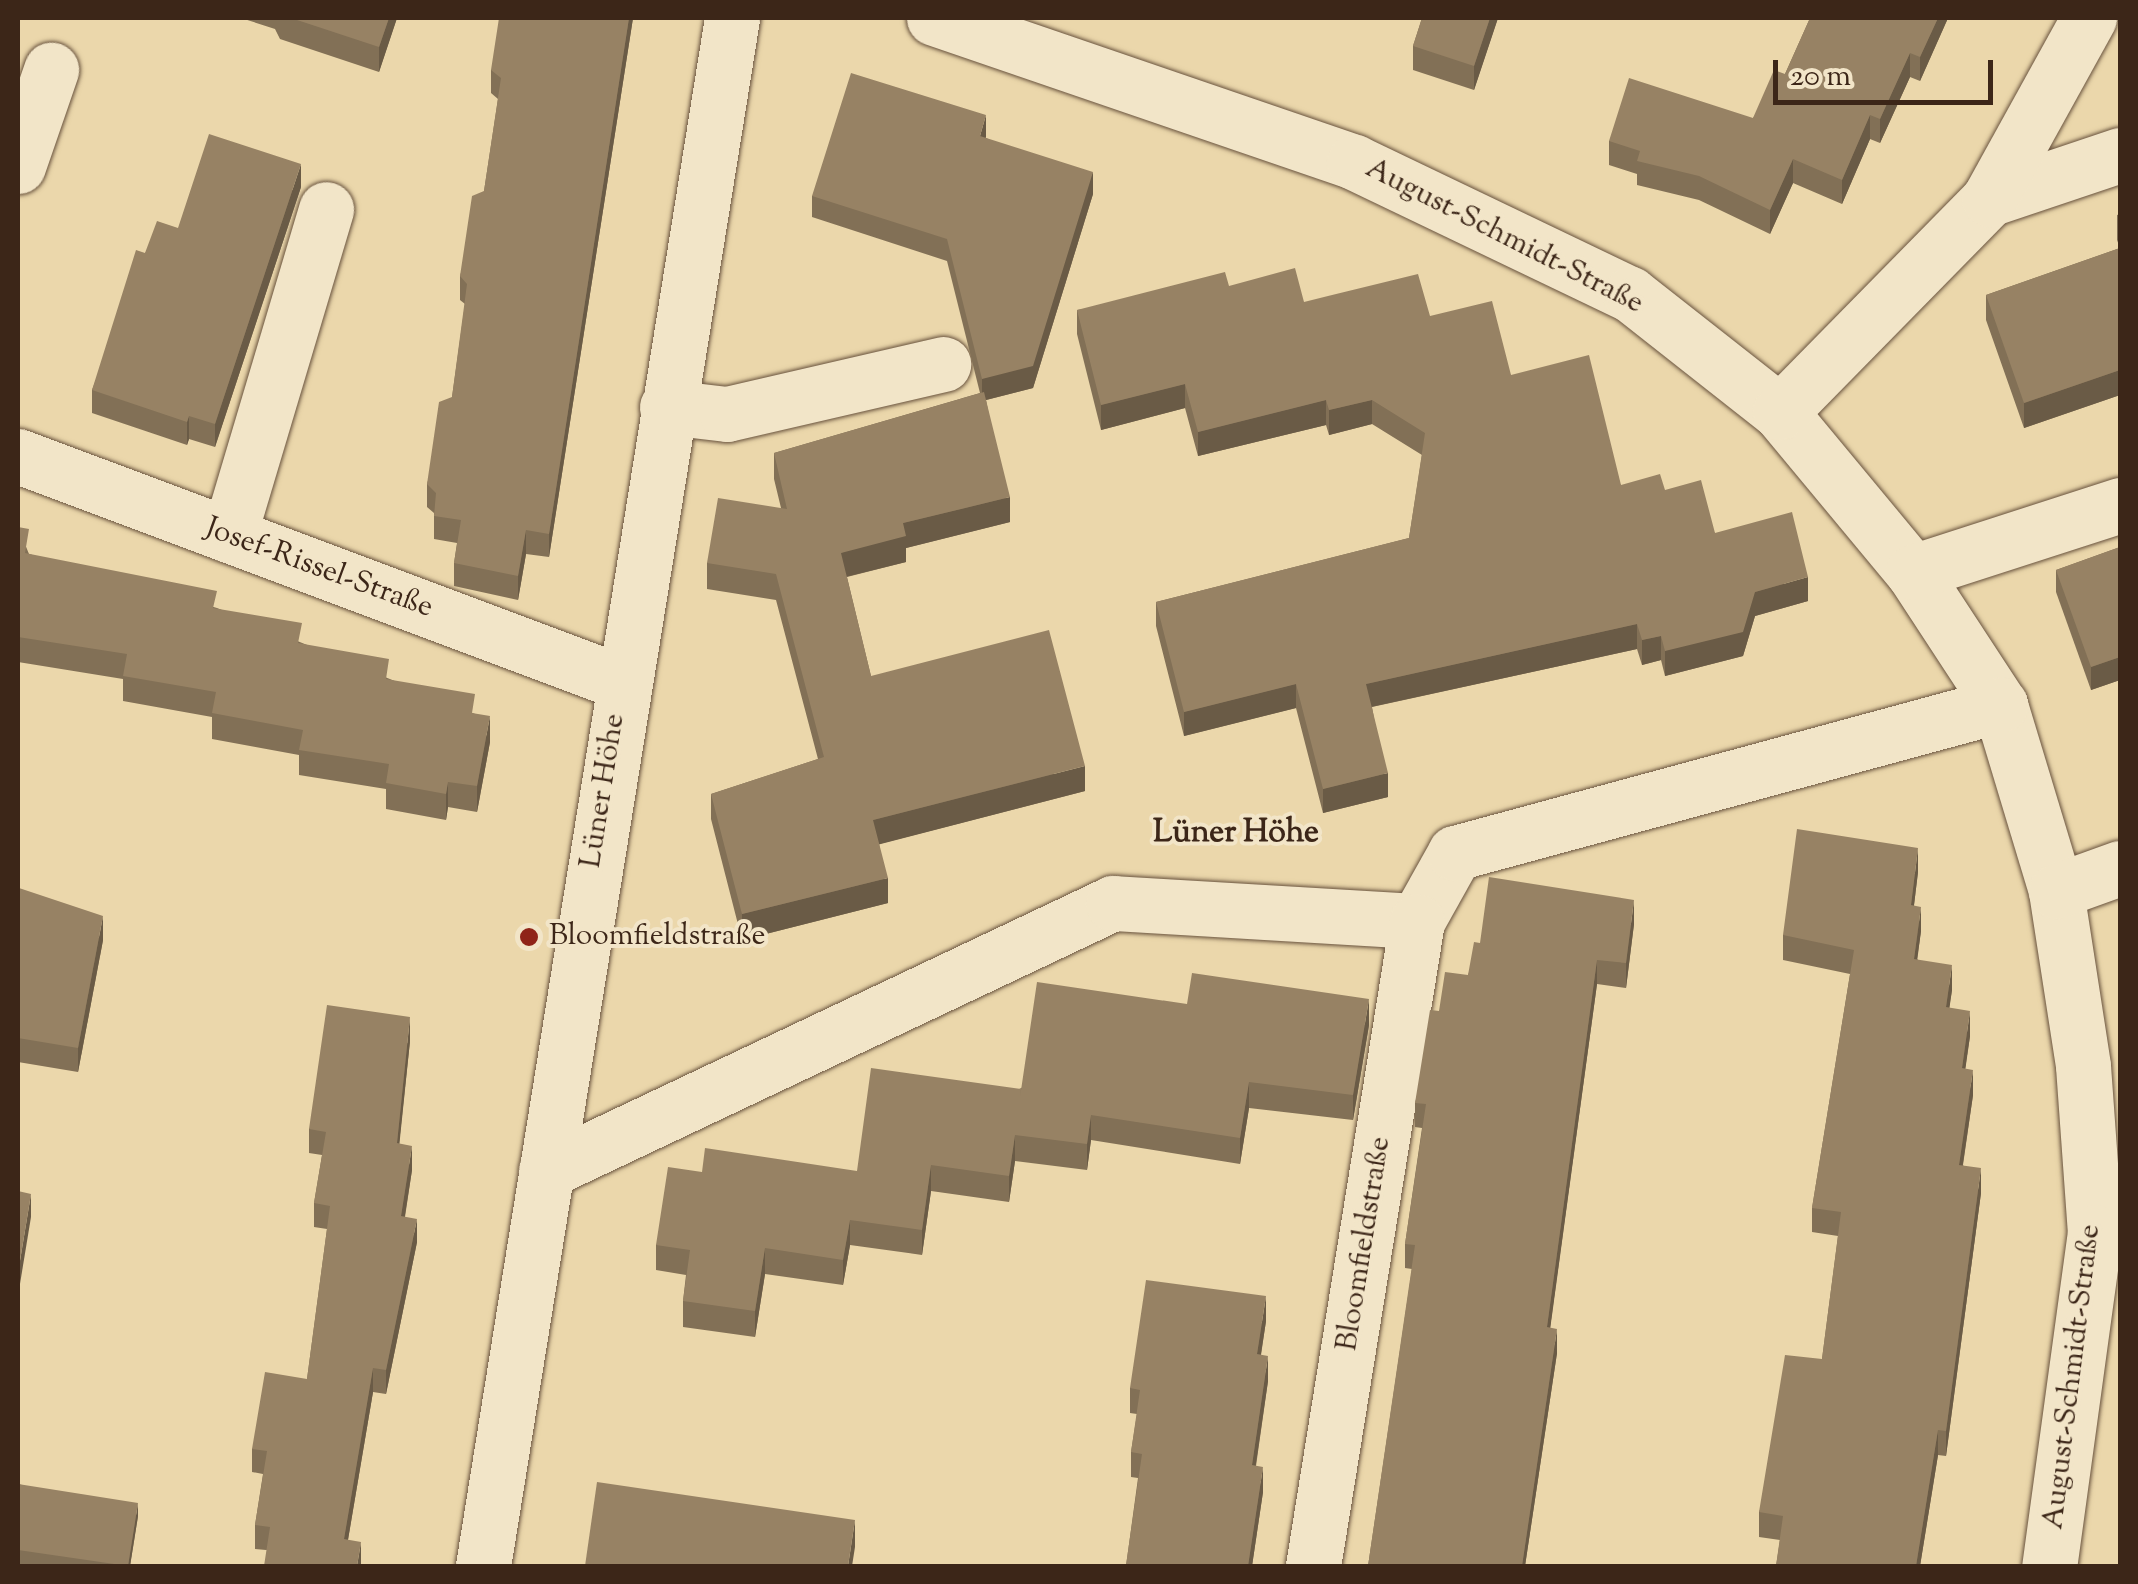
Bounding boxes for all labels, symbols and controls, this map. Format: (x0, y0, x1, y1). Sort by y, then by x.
scale bar (1778, 40, 1998, 102)
text: 20 m (1790, 56, 1851, 99)
street label: August-Schmidt-Straße (1359, 151, 1649, 323)
street label: Josef-Rissel-Straße (200, 511, 438, 627)
street label: Lüner Höhe (574, 711, 634, 871)
district label: Lüner Höhe (1153, 814, 1319, 852)
place label: Bloomfieldstraße (549, 919, 765, 955)
marker: Bloomfieldstraße (518, 926, 540, 948)
street label: Bloomfieldstraße (1330, 1134, 1400, 1354)
street label: August-Schmidt-Straße (2036, 1222, 2110, 1532)

